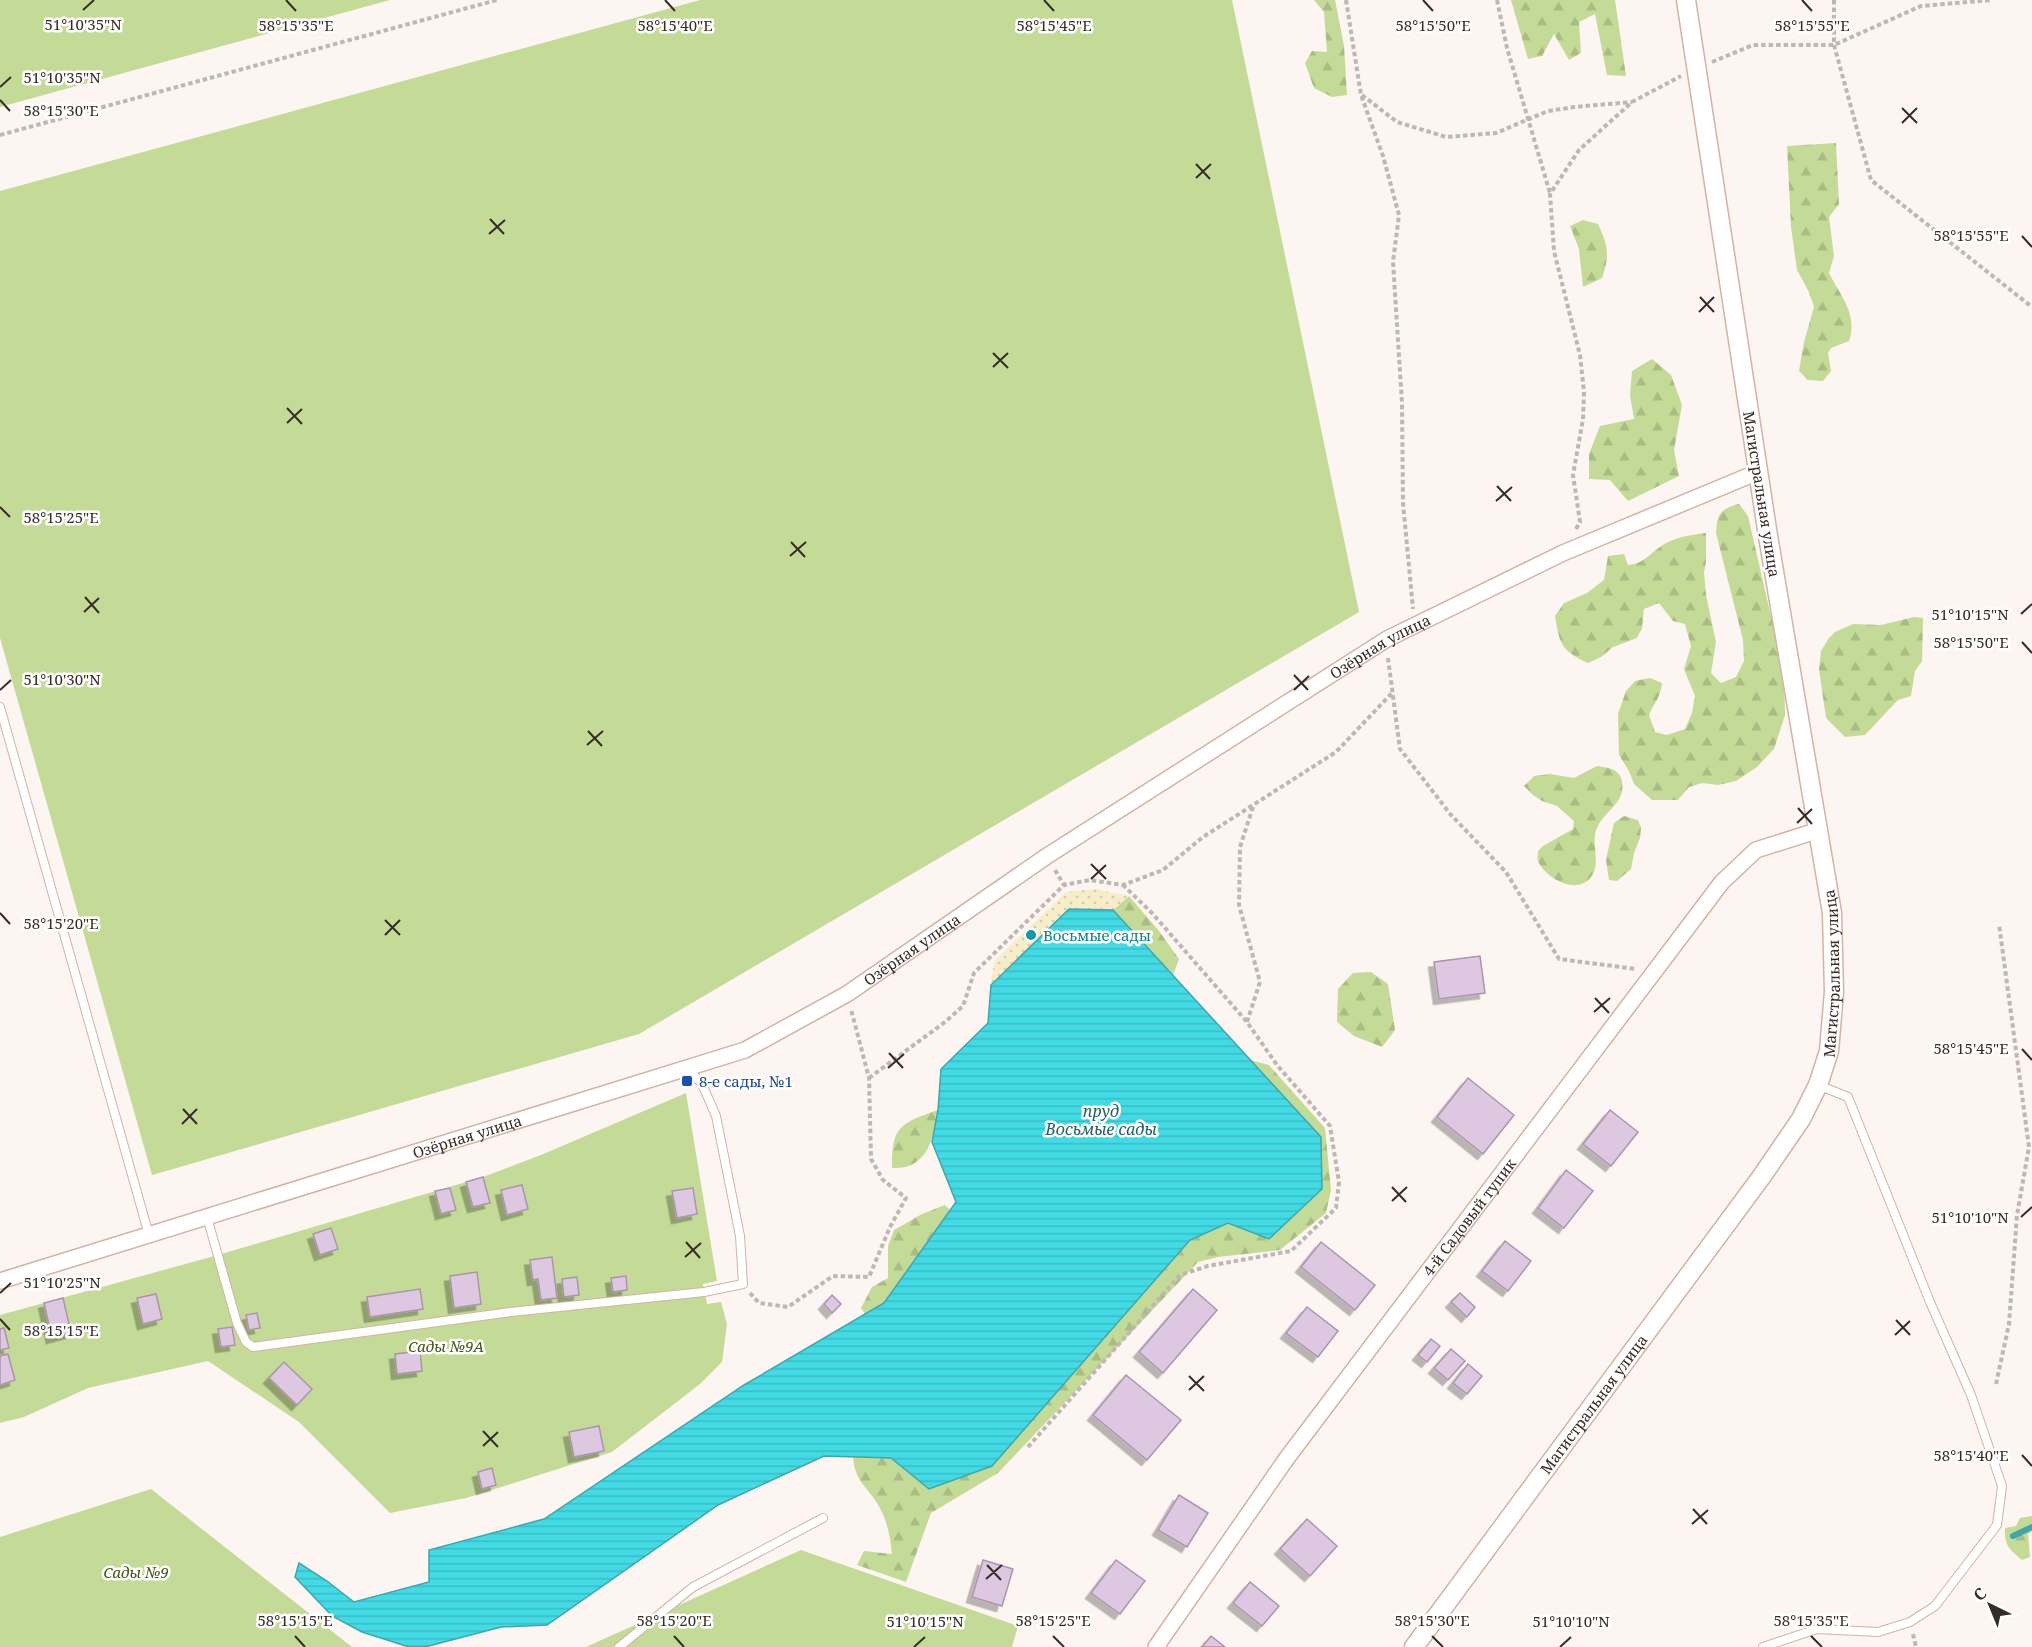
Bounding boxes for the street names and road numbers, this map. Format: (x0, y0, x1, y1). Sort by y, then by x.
street label: Магистральная улица (1739, 409, 1785, 579)
street label: Озёрная улица (1326, 609, 1434, 683)
street label: Магистральная улица (1818, 888, 1844, 1058)
street label: Озёрная улица (859, 909, 964, 990)
street label: Озёрная улица (410, 1110, 524, 1163)
street label: 4-й Садовый тупик (1418, 1154, 1520, 1280)
street label: Магистральная улица (1535, 1330, 1652, 1478)

